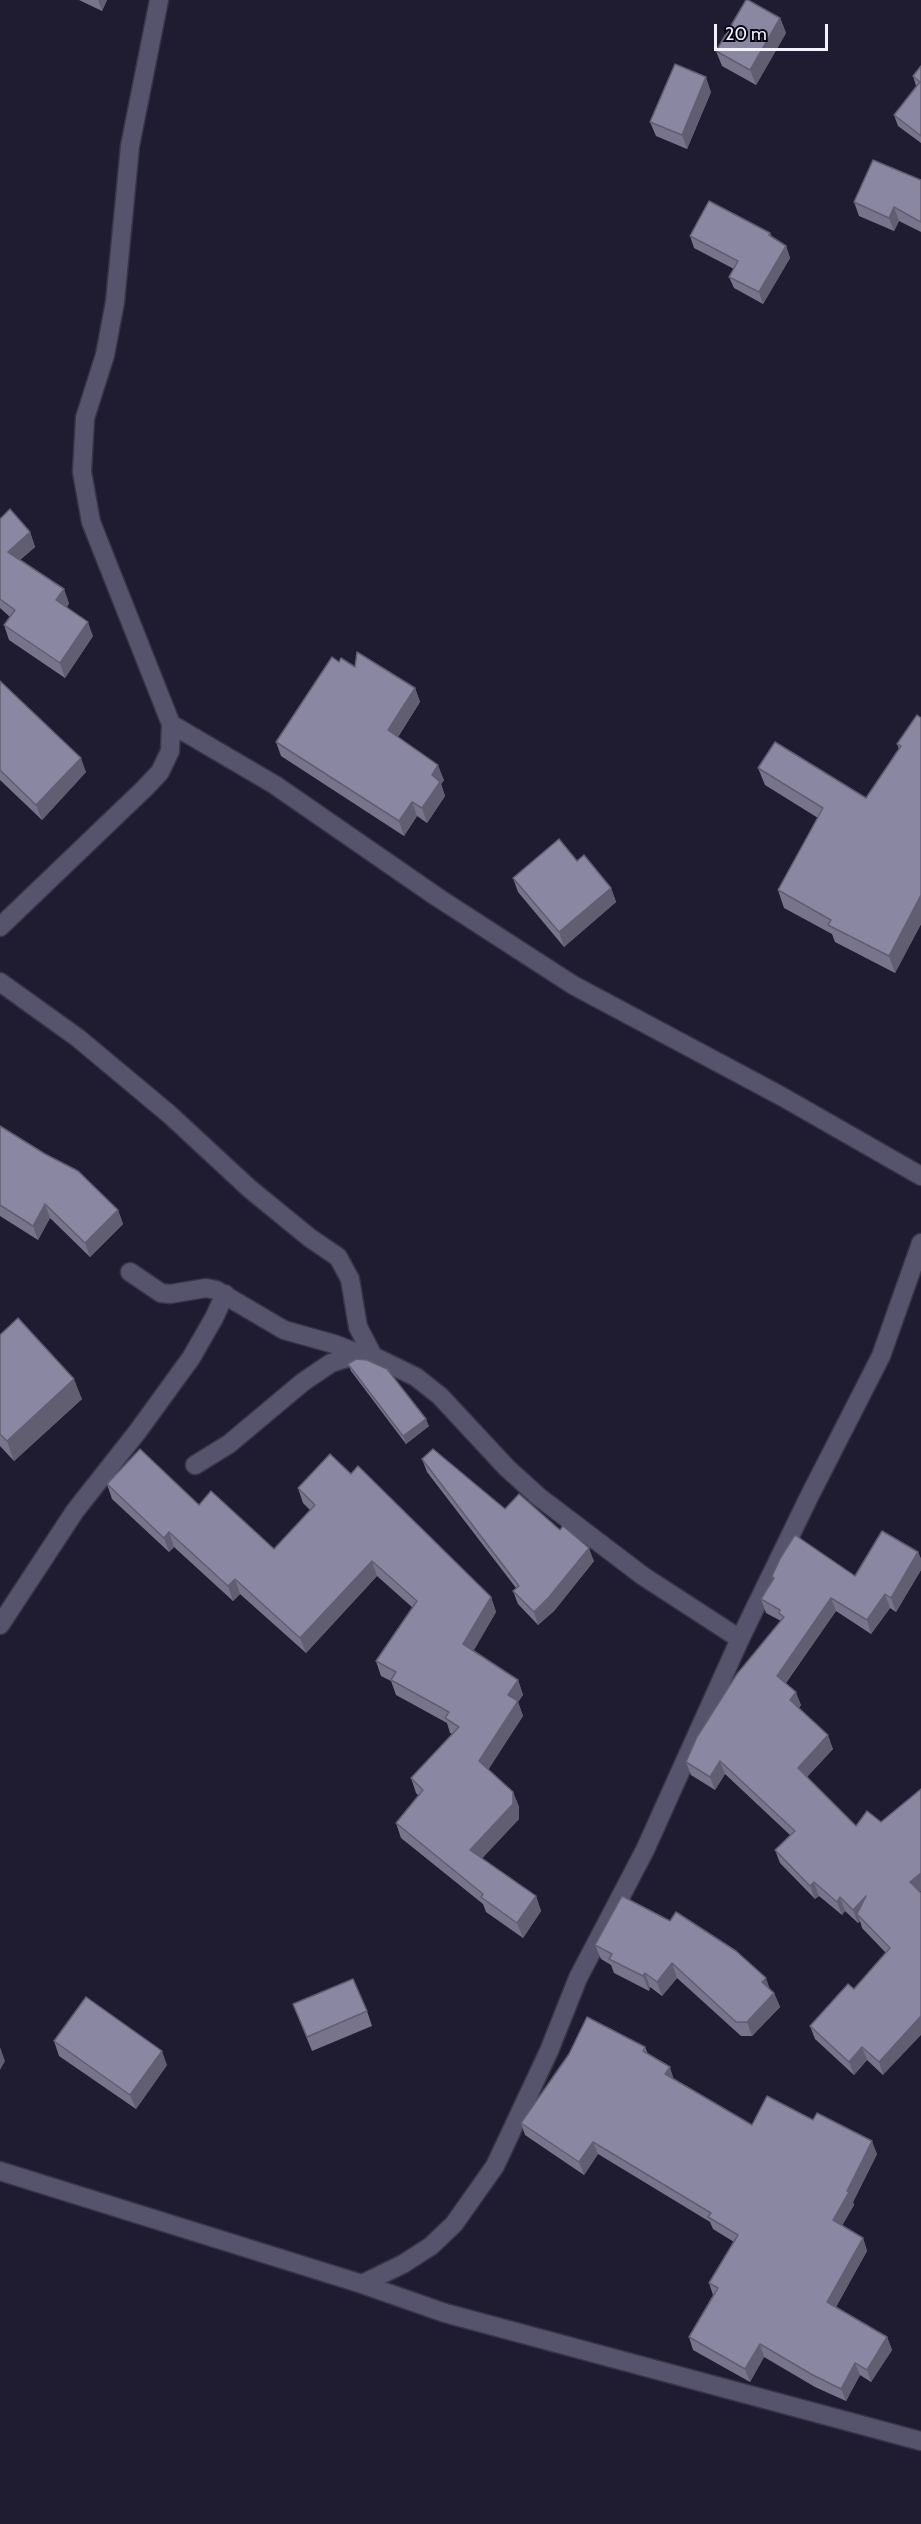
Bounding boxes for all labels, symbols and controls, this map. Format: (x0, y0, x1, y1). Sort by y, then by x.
scale bar (717, 12, 831, 50)
text: 20 m (725, 23, 767, 45)

